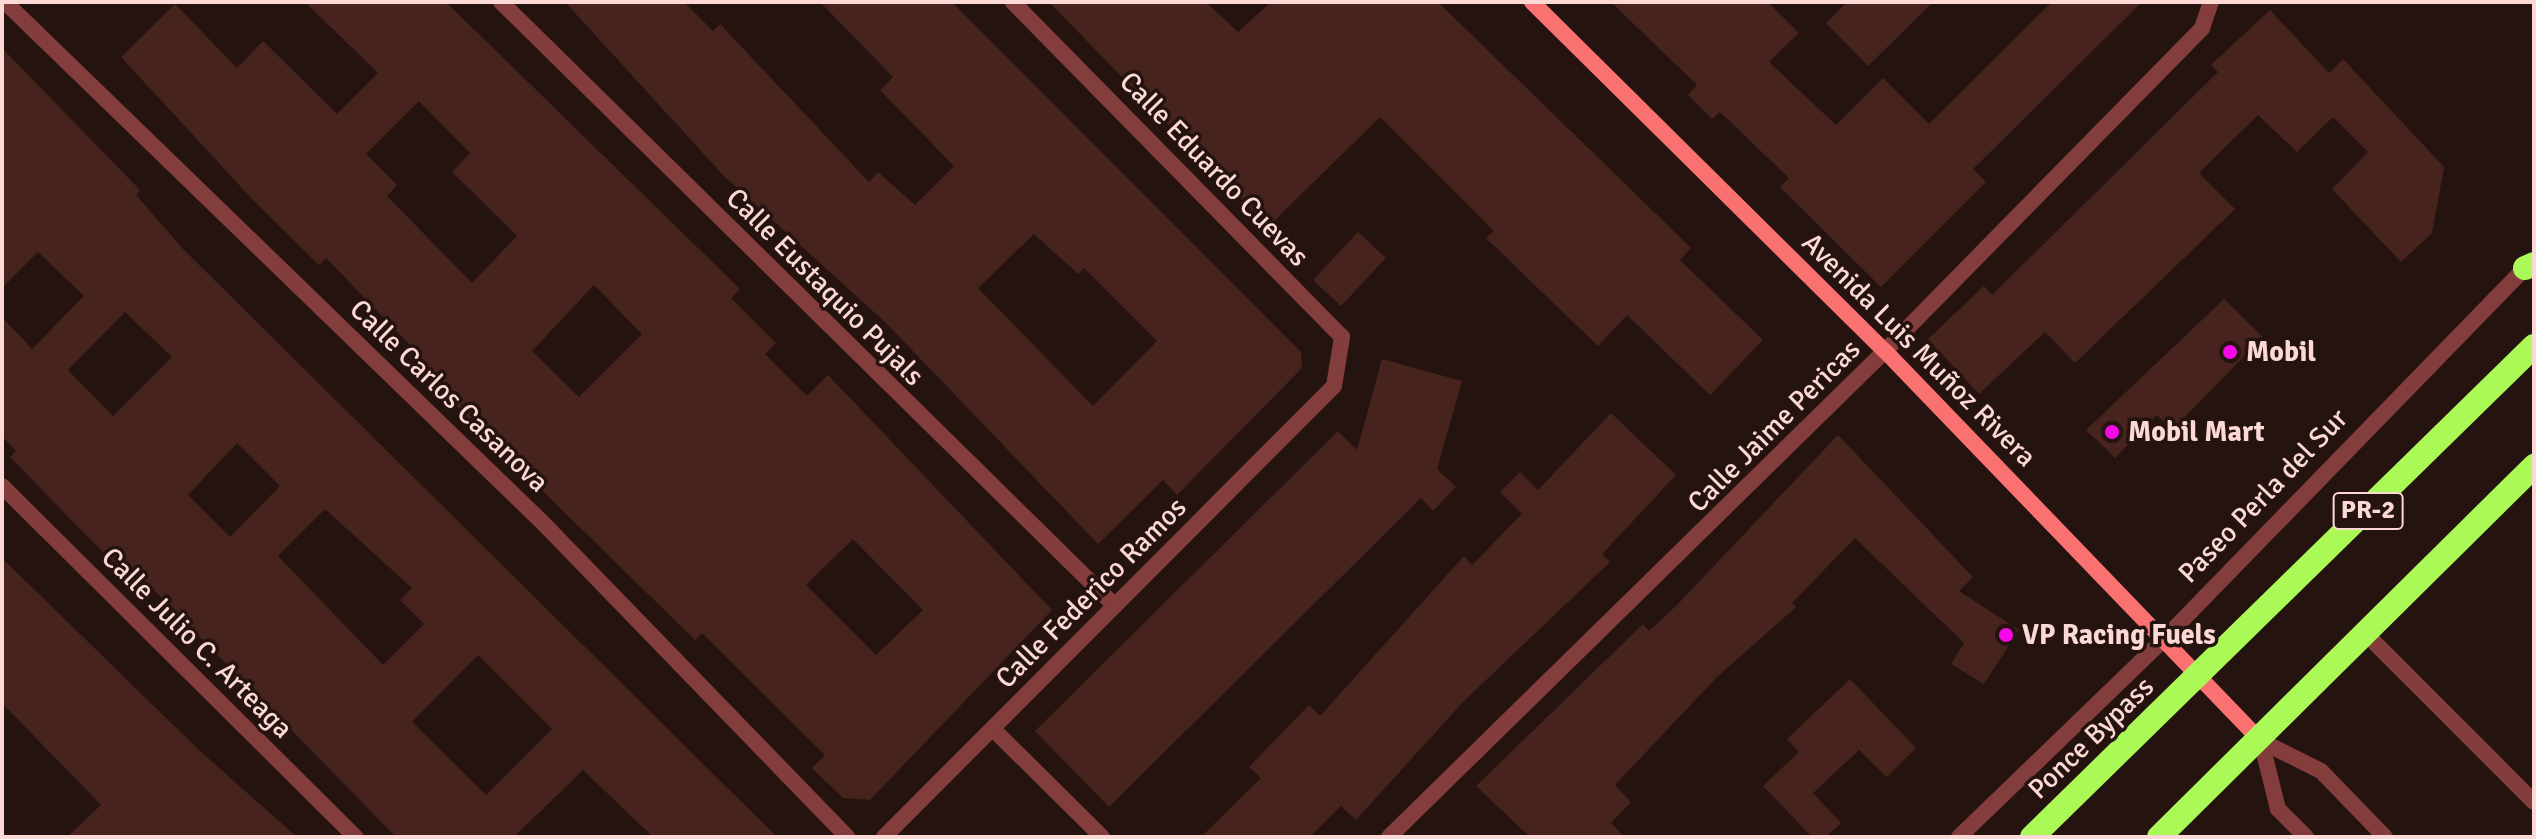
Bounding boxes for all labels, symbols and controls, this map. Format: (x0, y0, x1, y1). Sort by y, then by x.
street label: Calle Eduardo Cuevas (1113, 65, 1315, 273)
street label: Calle Eustaquio Pujals (719, 181, 931, 393)
street label: Avenida Luis Muñoz Rivera (1795, 226, 2043, 474)
street label: Calle Carlos Casanova (343, 293, 555, 499)
street label: Calle Jaime Pericas (1681, 333, 1867, 519)
place label: Mobil (2246, 335, 2316, 369)
marker: Mobil (2221, 343, 2239, 361)
street label: Paseo Perla del Sur (2171, 402, 2355, 590)
place label: Mobil Mart (2128, 415, 2265, 449)
marker: Mobil Mart (2103, 423, 2121, 441)
road number: PR-2 (2332, 489, 2404, 533)
street label: Calle Federico Ramos (989, 491, 1193, 695)
street label: Calle Julio C. Arteaga (95, 541, 299, 745)
place label: VP Racing Fuels (2022, 618, 2216, 652)
marker: VP Racing Fuels (1997, 626, 2015, 644)
street label: Ponce Bypass (2021, 670, 2161, 806)

